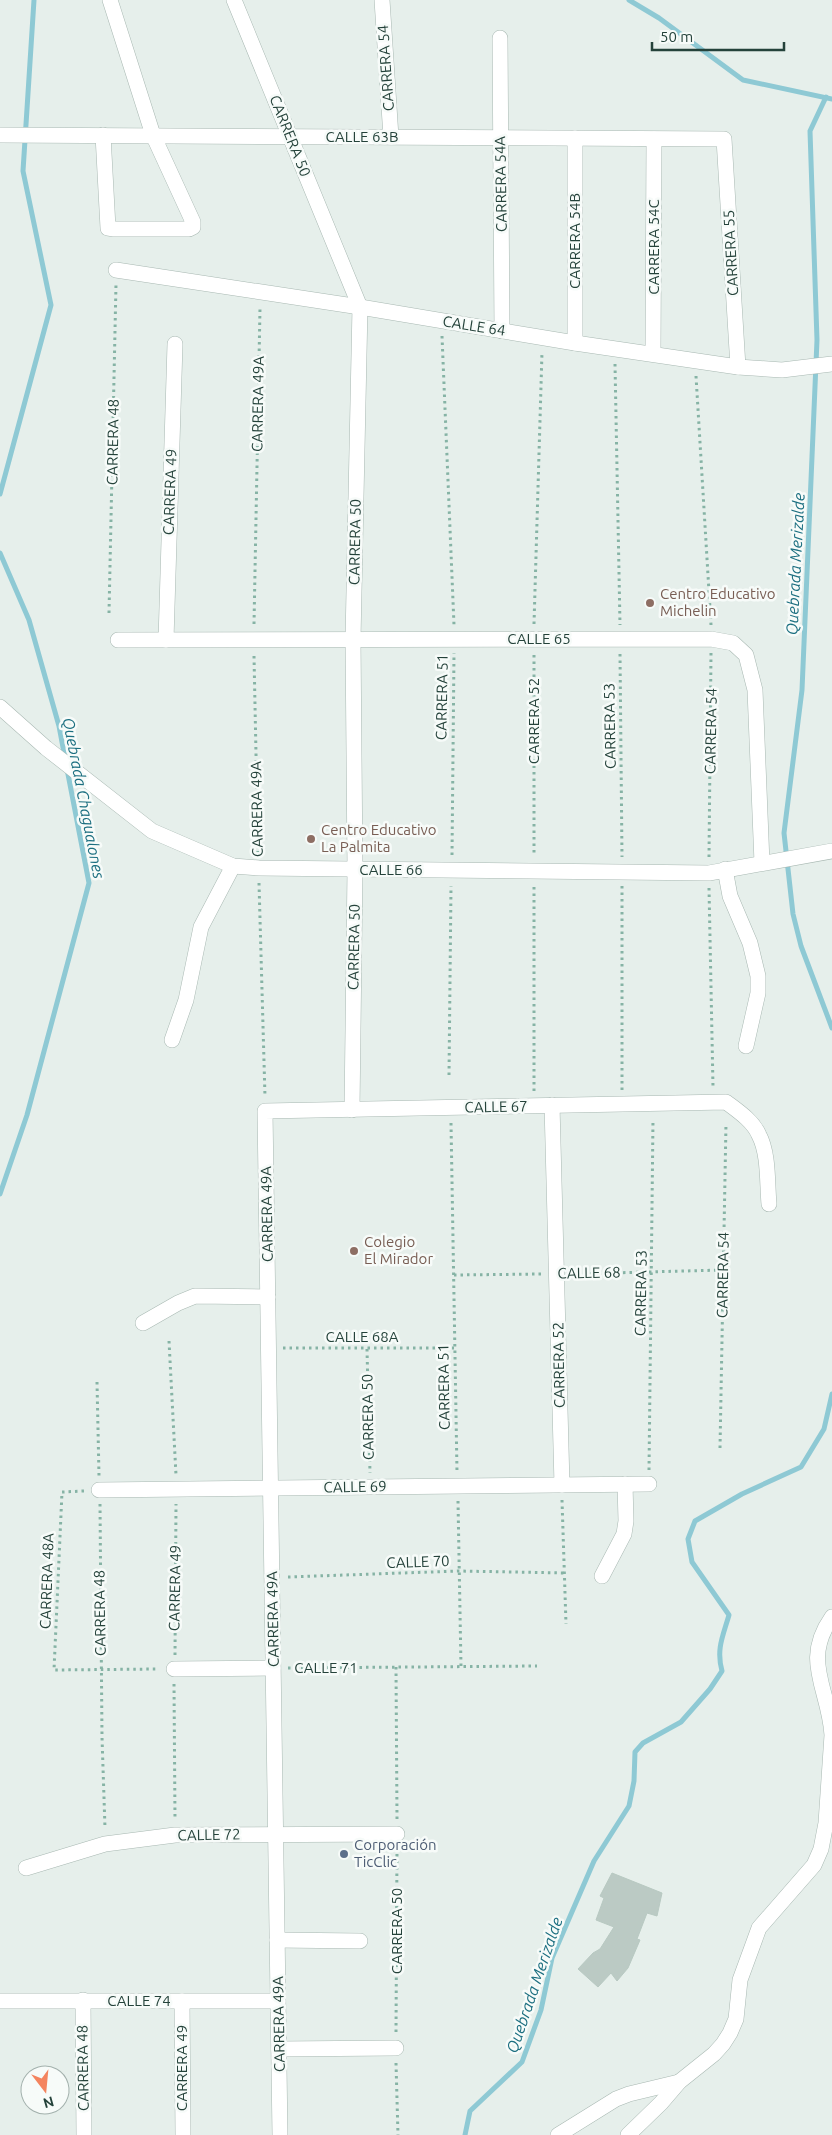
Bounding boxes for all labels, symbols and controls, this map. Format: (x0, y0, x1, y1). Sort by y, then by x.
scale bar (652, 20, 784, 52)
street label: CARRERA 54 (374, 24, 397, 112)
text: 50 m (660, 28, 693, 45)
street label: CARRERA 50 (266, 93, 315, 179)
street label: CALLE 63B (326, 128, 398, 145)
street label: CARRERA 54A (491, 136, 510, 232)
street label: CARRERA 54B (566, 193, 583, 289)
street label: CARRERA 54C (645, 199, 662, 295)
street label: CARRERA 55 (720, 209, 741, 297)
street label: CALLE 64 (441, 312, 507, 339)
street label: CARRERA 49A (248, 356, 267, 452)
street label: CARRERA 48 (103, 399, 122, 485)
street label: CARRERA 49 (159, 449, 180, 535)
water label: Quebrada Merizalde (782, 492, 809, 636)
street label: CARRERA 50 (345, 499, 364, 585)
place label: Centro Educativo Michelin (660, 585, 776, 619)
marker: Centro Educativo Michelin (644, 597, 656, 609)
street label: CALLE 65 (507, 630, 571, 647)
street label: CARRERA 51 (432, 654, 451, 740)
street label: CARRERA 52 (525, 678, 542, 764)
street label: CARRERA 53 (600, 683, 619, 769)
street label: CARRERA 54 (701, 688, 720, 774)
water label: Quebrada Chagualones (59, 716, 109, 881)
street label: CARRERA 49A (247, 761, 266, 857)
place label: Centro Educativo La Palmita (321, 821, 437, 855)
marker: Centro Educativo La Palmita (305, 833, 317, 845)
street label: CALLE 66 (359, 861, 423, 878)
street label: CARRERA 50 (344, 904, 363, 990)
street label: CALLE 67 (464, 1097, 528, 1116)
street label: CARRERA 49A (257, 1166, 276, 1262)
street label: CARRERA 54 (713, 1232, 732, 1318)
place label: Colegio El Mirador (364, 1233, 433, 1267)
marker: Colegio El Mirador (348, 1245, 360, 1257)
street label: CARRERA 53 (631, 1250, 650, 1336)
street label: CALLE 68 (557, 1263, 621, 1282)
street label: CARRERA 52 (549, 1322, 568, 1408)
street label: CALLE 68A (325, 1328, 399, 1345)
street label: CARRERA 51 (434, 1344, 453, 1430)
street label: CARRERA 50 (358, 1374, 377, 1460)
street label: CALLE 69 (323, 1477, 387, 1496)
street label: CARRERA 48A (36, 1532, 57, 1629)
street label: CARRERA 49 (165, 1545, 184, 1631)
street label: CALLE 70 (386, 1552, 450, 1571)
street label: CARRERA 48 (90, 1570, 109, 1656)
street label: CARRERA 49A (263, 1571, 282, 1667)
street label: CALLE 71 (294, 1659, 358, 1676)
street label: CALLE 72 (177, 1825, 241, 1844)
place label: Corporación TicClic (354, 1836, 437, 1870)
marker: Corporación TicClic (338, 1848, 350, 1860)
street label: CARRERA 50 (388, 1888, 405, 1974)
water label: Quebrada Merizalde (502, 1915, 567, 2056)
street label: CARRERA 49A (269, 1976, 288, 2072)
street label: CALLE 74 (107, 1992, 171, 2009)
street label: CARRERA 48 (73, 2025, 92, 2111)
street label: CARRERA 49 (173, 2025, 190, 2111)
north arrow (20, 2065, 70, 2115)
text: N (41, 2093, 56, 2112)

